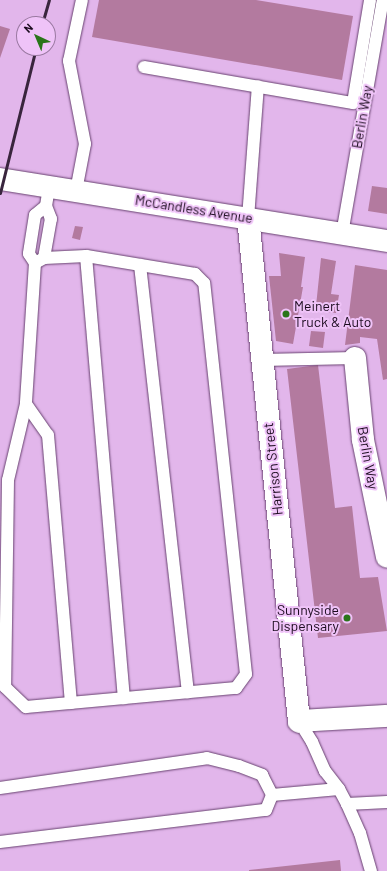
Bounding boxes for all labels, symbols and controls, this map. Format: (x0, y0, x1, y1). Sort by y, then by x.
north arrow (16, 16, 56, 56)
text: N (21, 21, 35, 35)
street label: Berlin Way (348, 84, 376, 150)
street label: McCandless Avenue (134, 191, 254, 227)
place label: Meinert Truck & Auto (294, 298, 371, 330)
marker: Meinert Truck & Auto (281, 309, 291, 319)
street label: Harrison Street (260, 422, 286, 516)
street label: Berlin Way (354, 425, 382, 491)
place label: Sunnyside Dispensary (272, 602, 339, 634)
marker: Sunnyside Dispensary (342, 613, 352, 623)

